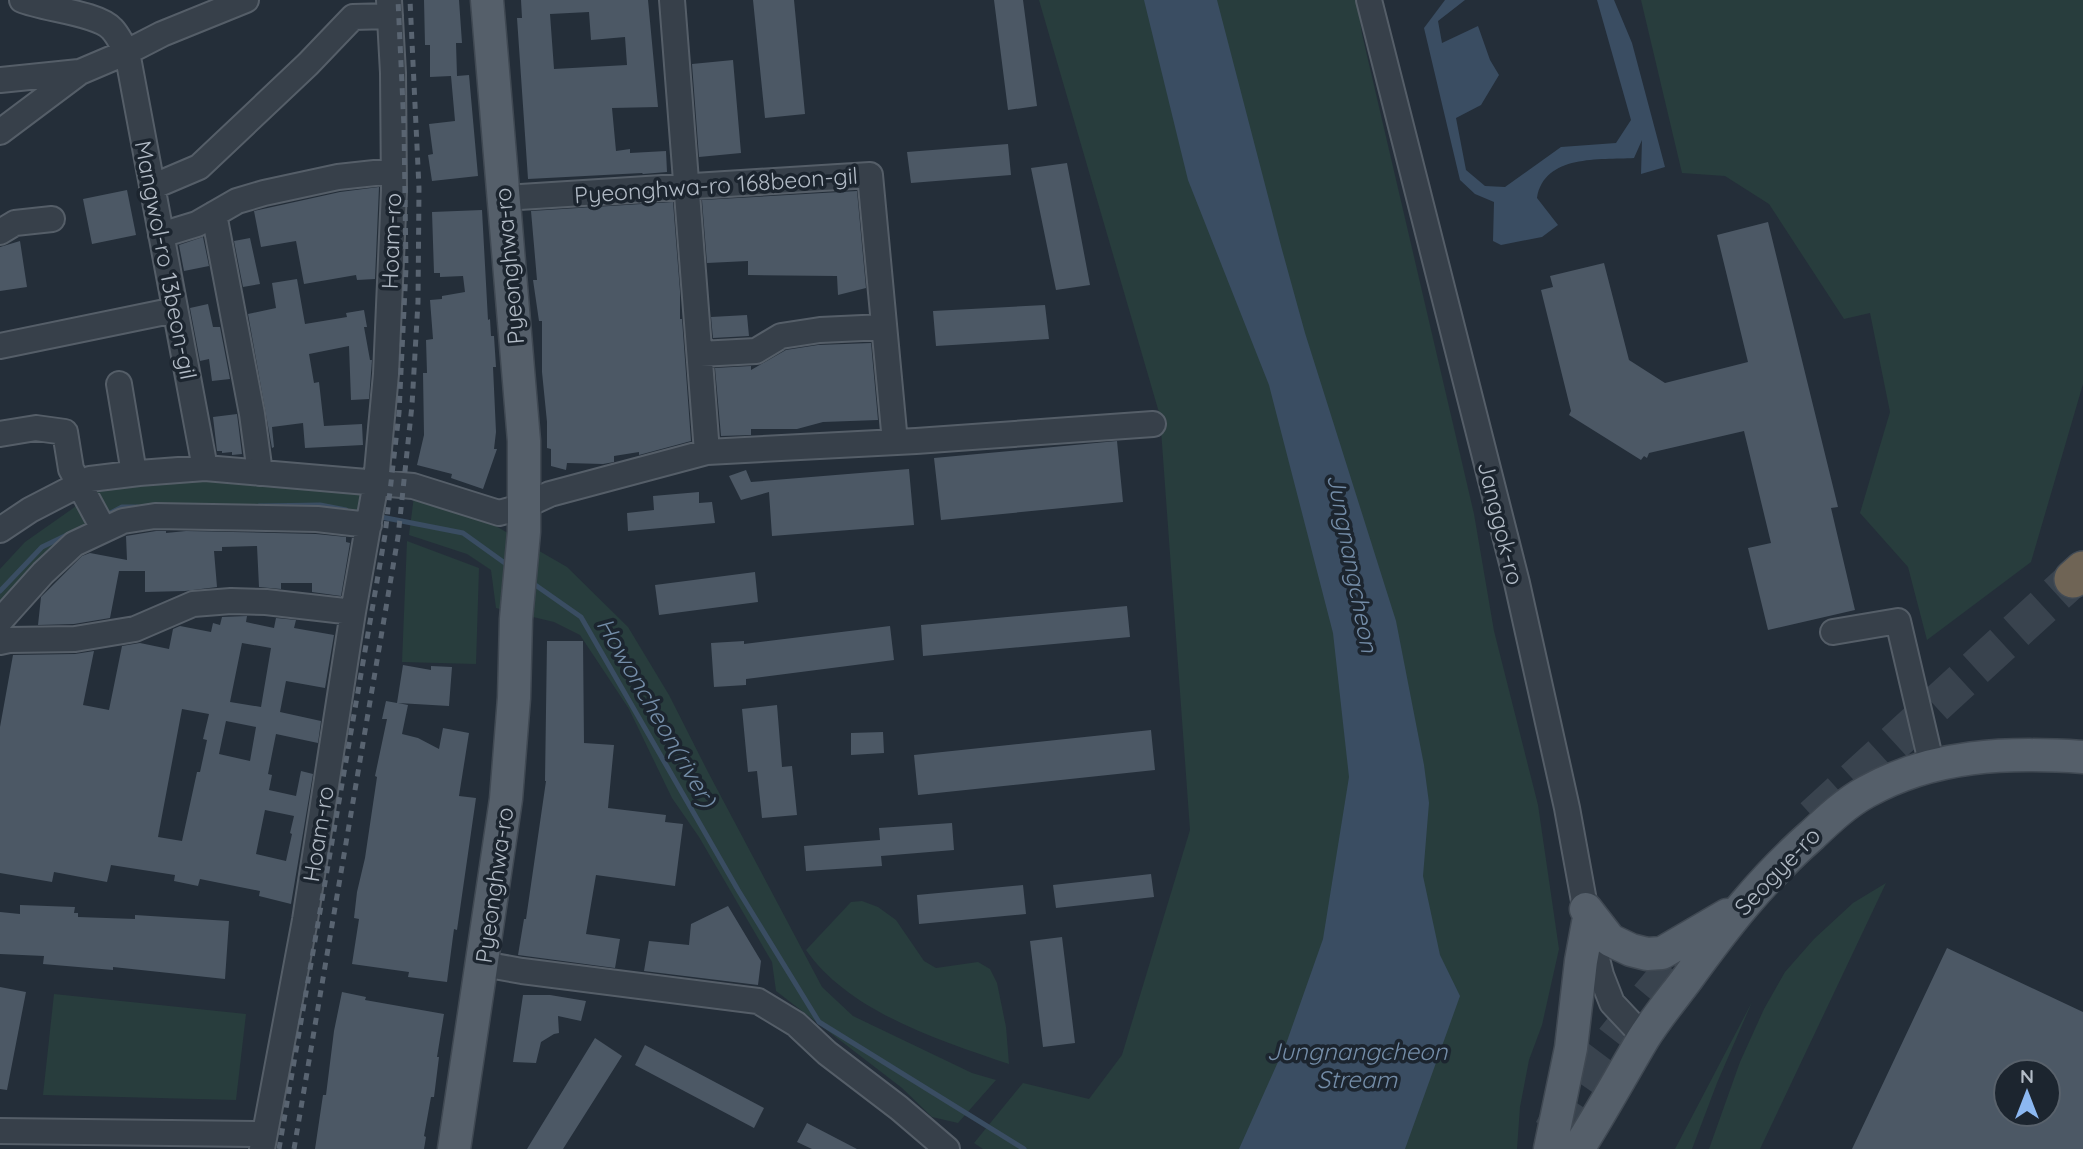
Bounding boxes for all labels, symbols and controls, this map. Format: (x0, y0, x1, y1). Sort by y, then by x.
street label: Mangwol-ro 13beon-gil (129, 138, 203, 382)
street label: Pyeonghwa-ro 168beon-gil (573, 161, 859, 209)
street label: Pyeonghwa-ro (488, 187, 530, 345)
street label: Hoam-ro (375, 192, 407, 290)
street label: Janggok-ro (1472, 458, 1530, 588)
water label: Jungnangcheon (1321, 471, 1385, 656)
water label: Howoncheon(river) (591, 612, 724, 813)
street label: Hoam-ro (296, 784, 340, 884)
street label: Pyeonghwa-ro (469, 805, 519, 965)
street label: Seogye-ro (1728, 821, 1826, 921)
water label: Jungnangcheon Stream (1266, 1036, 1449, 1094)
north arrow (1992, 1058, 2062, 1128)
text: N (2020, 1064, 2034, 1088)

